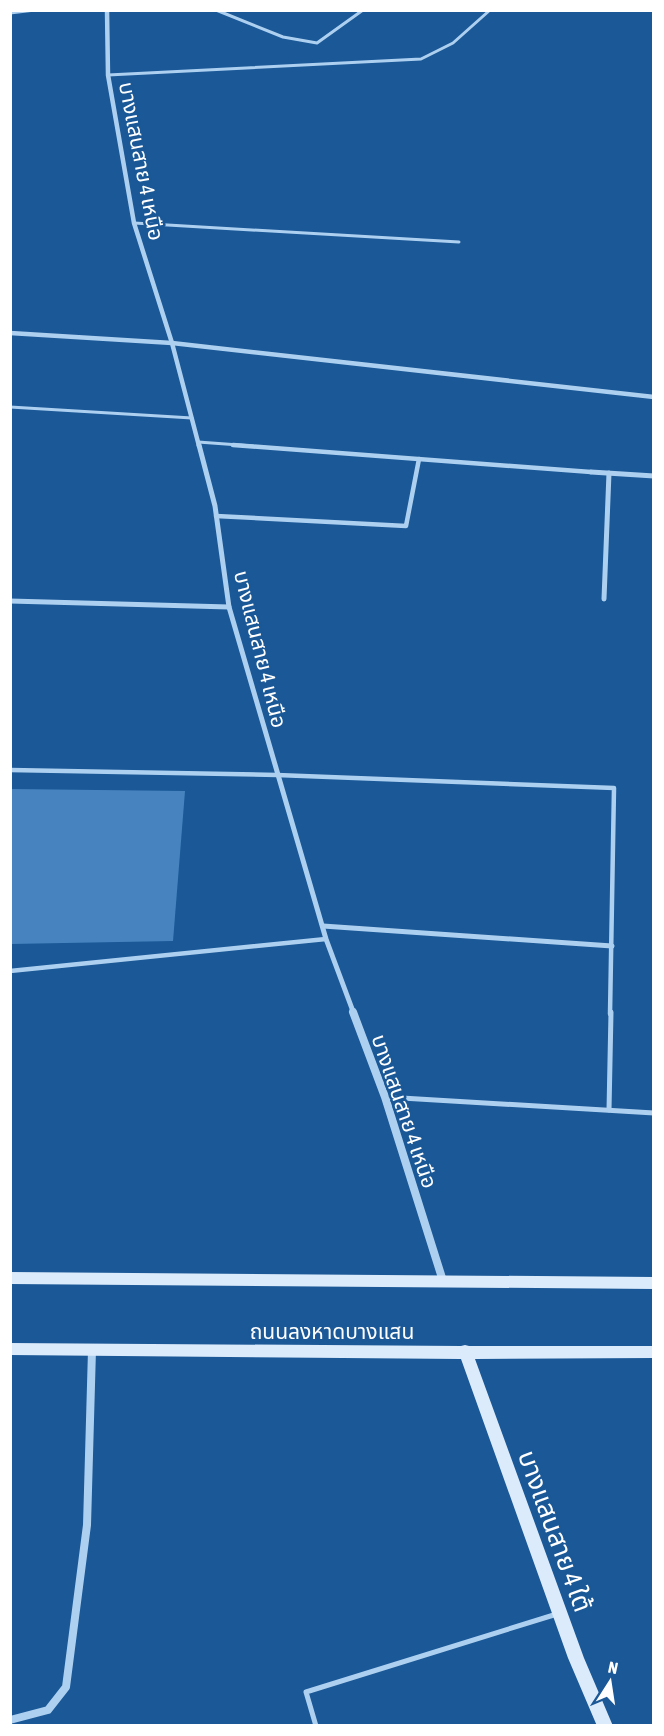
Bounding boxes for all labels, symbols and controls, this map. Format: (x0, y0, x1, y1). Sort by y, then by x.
street label: บางแสนสาย 4 เหนือ (115, 80, 169, 242)
street label: บางแสนสาย 4 เหนือ (230, 568, 292, 730)
street label: บางแสนสาย 4 เหนือ (367, 1031, 443, 1191)
street label: ถนนลงหาดบางแสน (250, 1319, 414, 1343)
street label: บางแสนสาย 4 ใต้ (512, 1446, 598, 1616)
north arrow (580, 1652, 640, 1712)
text: N (607, 1658, 620, 1677)

